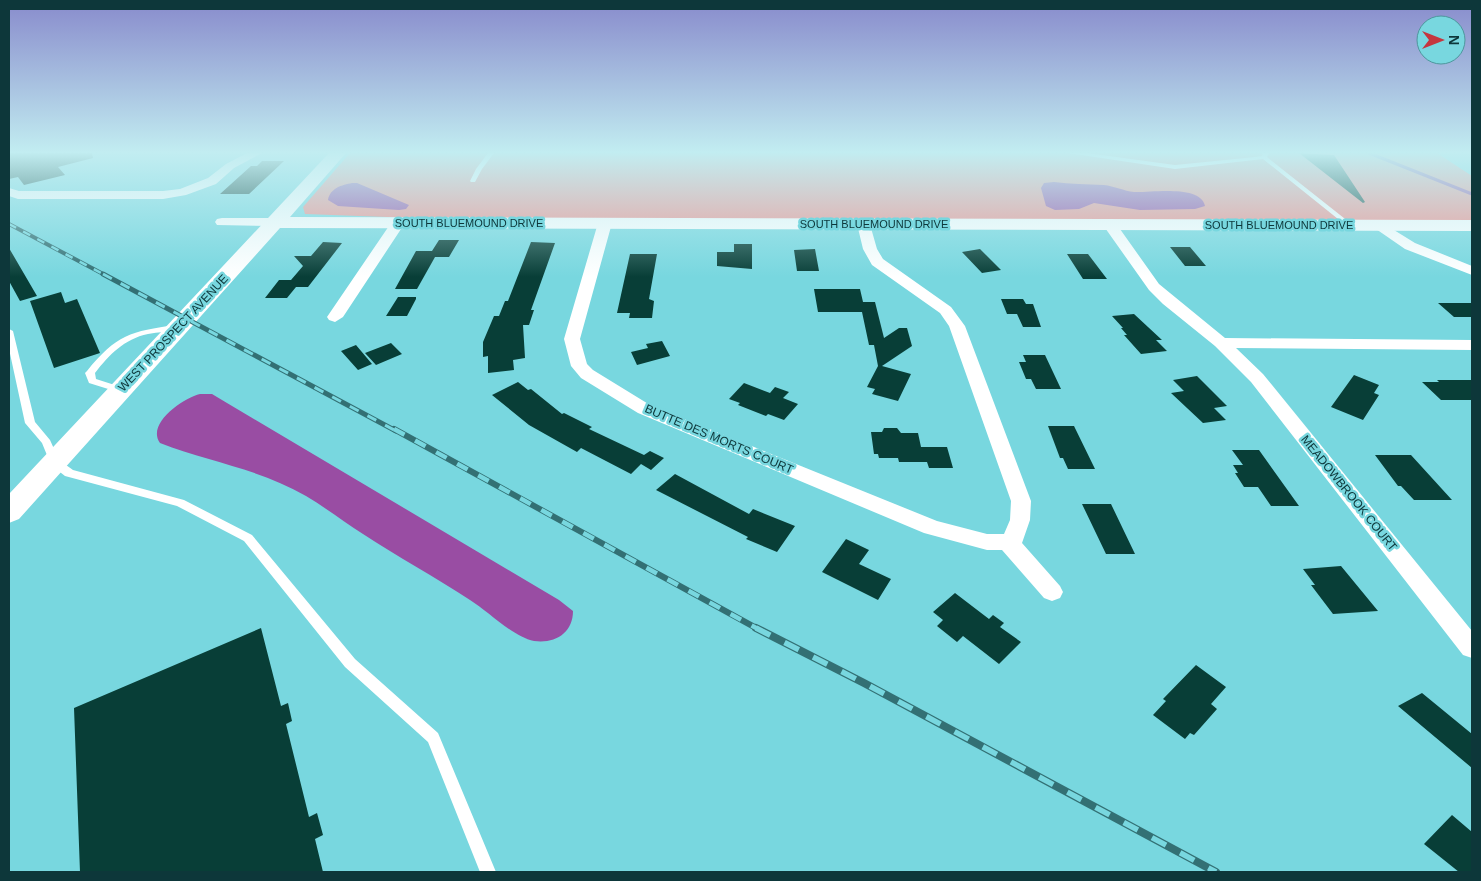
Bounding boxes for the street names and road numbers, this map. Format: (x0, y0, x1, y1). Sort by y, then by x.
street label: SOUTH BLUEMOUND DRIVE (395, 217, 543, 229)
street label: SOUTH BLUEMOUND DRIVE (800, 218, 948, 230)
street label: SOUTH BLUEMOUND DRIVE (1205, 219, 1353, 231)
street label: WEST PROSPECT AVENUE (115, 272, 231, 394)
street label: BUTTE DES MORTS COURT (643, 401, 796, 477)
street label: MEADOWBROOK COURT (1298, 432, 1400, 554)

